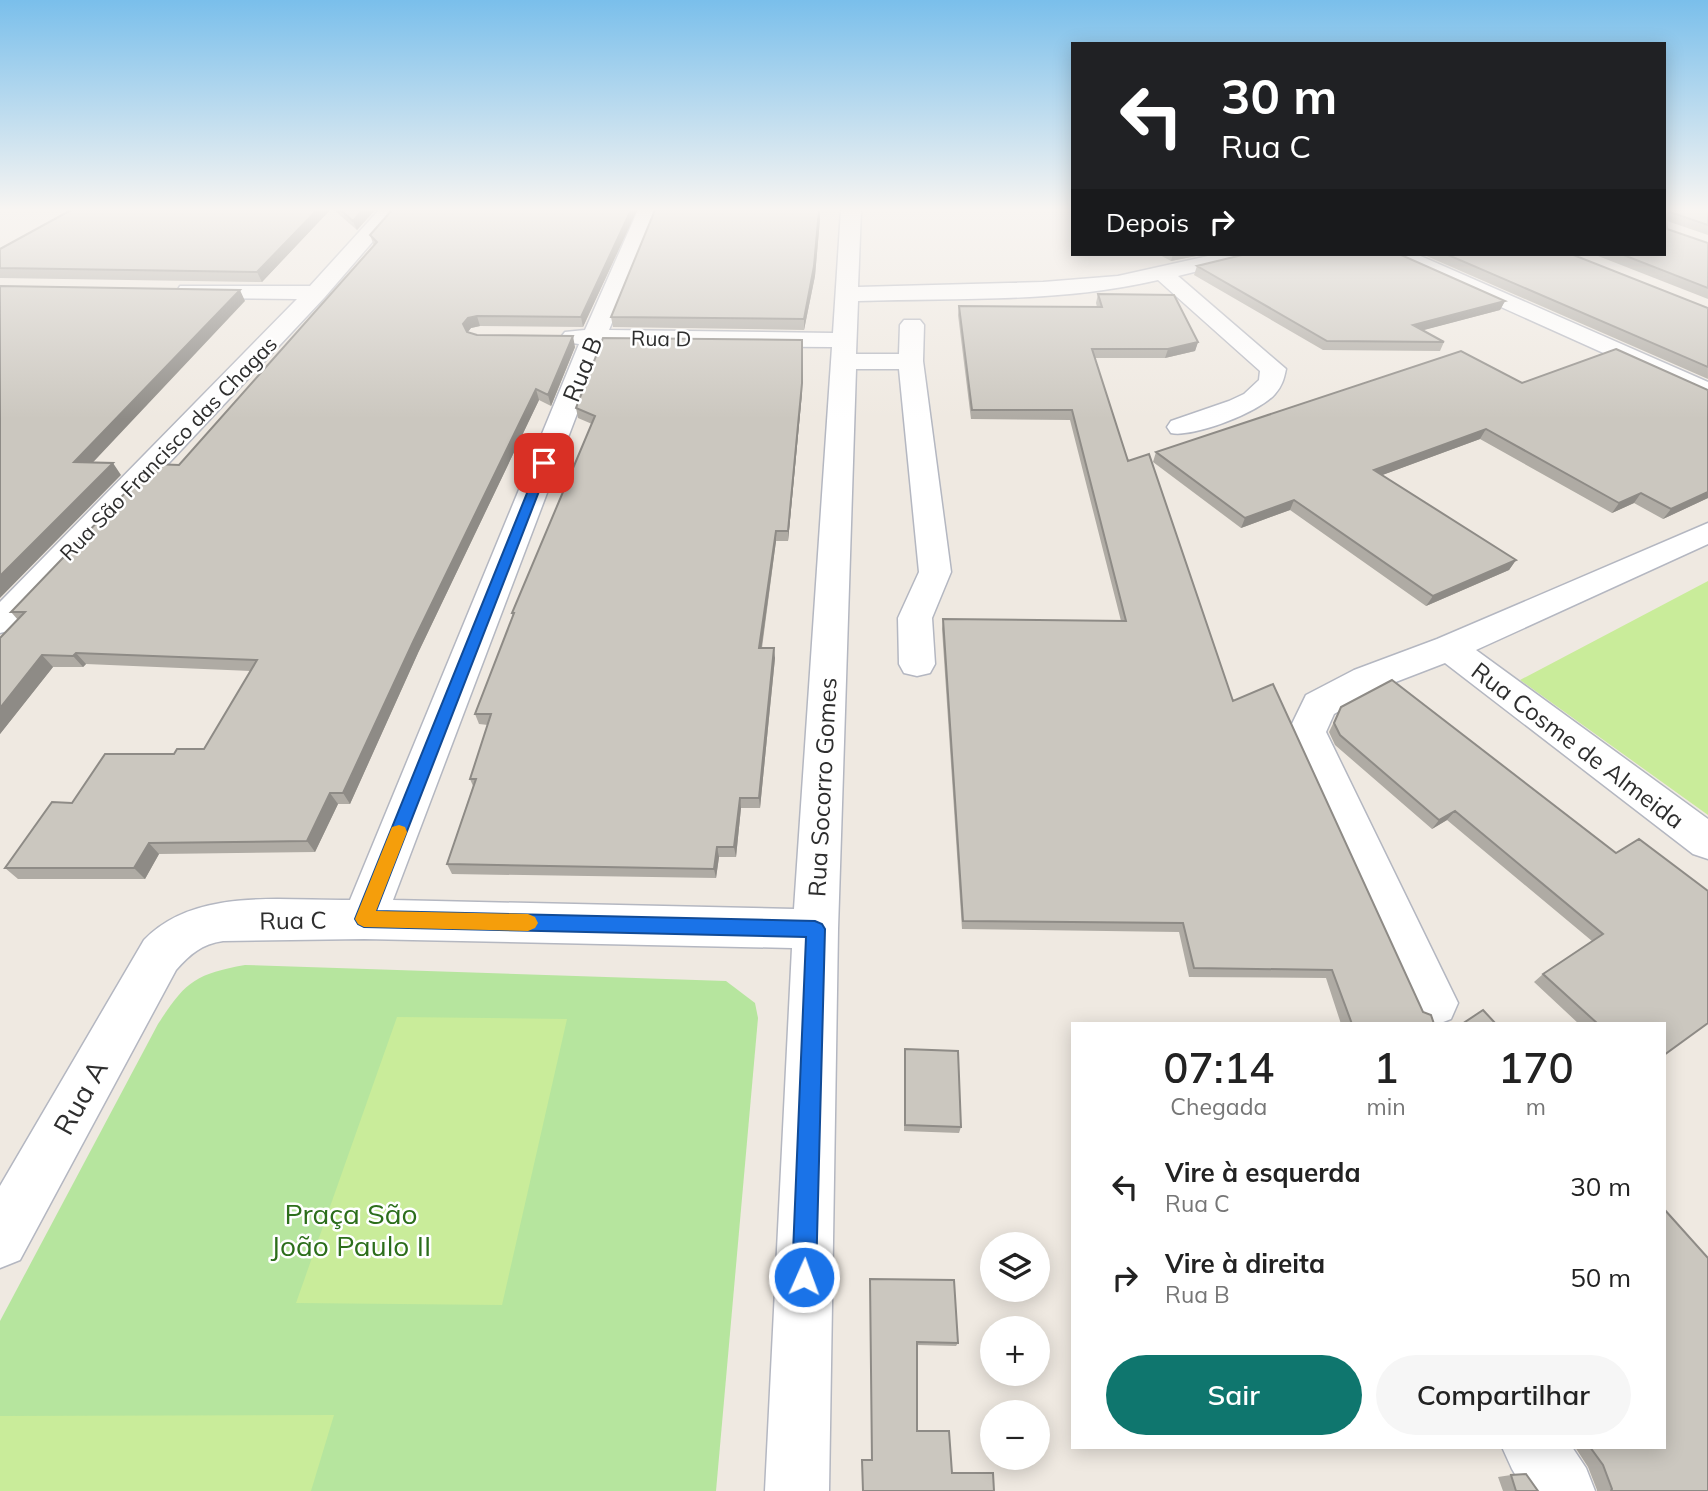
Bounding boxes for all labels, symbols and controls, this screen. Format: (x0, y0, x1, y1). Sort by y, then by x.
text: 30 m (1221, 65, 1337, 126)
icon: left (1106, 70, 1197, 161)
text: Rua C (1221, 126, 1311, 166)
icon: right (1203, 203, 1241, 241)
text: Depois (1106, 206, 1189, 239)
street label: Rua D (631, 324, 691, 352)
street label: Rua São Francisco das Chagas (54, 331, 282, 565)
street label: Rua B (555, 332, 609, 406)
pin (514, 433, 574, 493)
icon: arrive (525, 444, 563, 482)
street label: Rua Cosme de Almeida (1466, 655, 1690, 835)
street label: Rua Socorro Gomes (801, 677, 843, 897)
street label: Rua C (259, 904, 327, 936)
text: 07:14 (1163, 1041, 1274, 1094)
text: 1 (1373, 1041, 1399, 1094)
text: 170 (1498, 1041, 1574, 1094)
street label: Rua A (45, 1053, 115, 1141)
text: Chegada (1170, 1092, 1267, 1121)
text: min (1366, 1092, 1406, 1121)
text: m (1526, 1092, 1546, 1121)
text: Vire à esquerda (1165, 1156, 1361, 1189)
icon: left (1106, 1168, 1144, 1206)
text: 30 m (1570, 1170, 1631, 1203)
text: Rua C (1165, 1189, 1230, 1218)
park label: Praça São João Paulo II (271, 1196, 431, 1263)
map controls (980, 1232, 1050, 1470)
button: layers (980, 1232, 1050, 1302)
position arrow (767, 1240, 841, 1314)
text: Vire à direita (1165, 1247, 1325, 1280)
icon: right (1106, 1259, 1144, 1297)
text: 50 m (1570, 1261, 1631, 1294)
text: Rua B (1165, 1280, 1230, 1309)
button: + (980, 1316, 1050, 1386)
button: Sair (1106, 1355, 1362, 1435)
button: Compartilhar (1376, 1355, 1631, 1435)
button: − (980, 1400, 1050, 1470)

